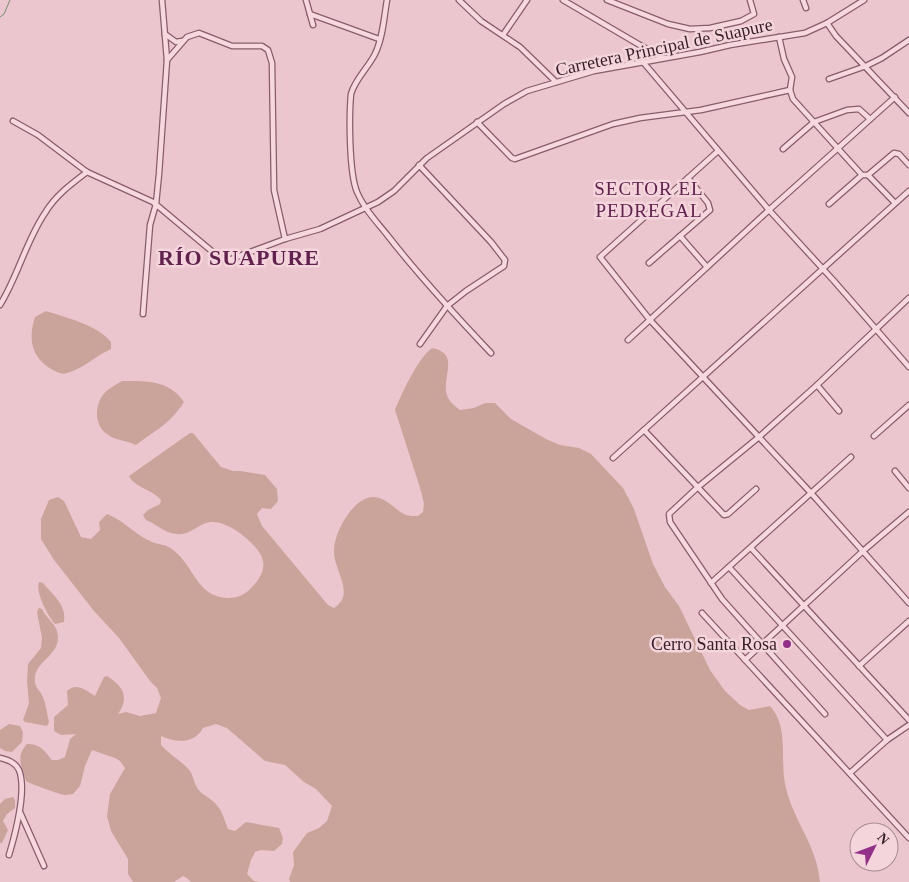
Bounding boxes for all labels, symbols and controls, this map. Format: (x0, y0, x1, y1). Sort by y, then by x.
street label: Carretera Principal de Suapure (554, 14, 774, 80)
district label: SECTOR EL PEDREGAL (594, 178, 704, 221)
district label: RÍO SUAPURE (158, 245, 320, 270)
place label: Cerro Santa Rosa (651, 634, 777, 654)
marker: Cerro Santa Rosa (781, 638, 793, 650)
north arrow (849, 822, 899, 872)
text: N (874, 830, 892, 847)

